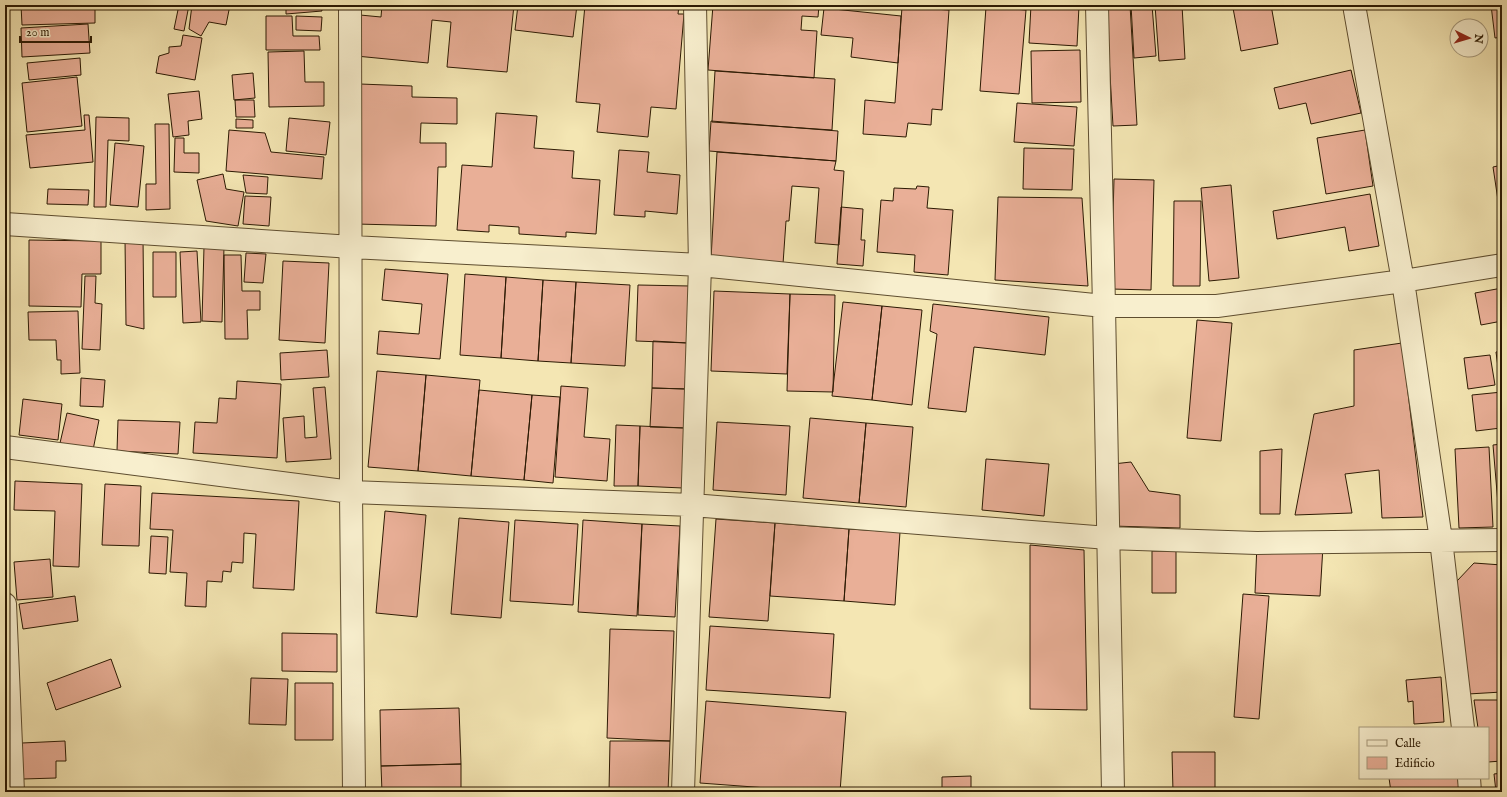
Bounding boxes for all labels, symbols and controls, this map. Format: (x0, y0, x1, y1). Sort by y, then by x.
scale bar (20, 18, 91, 44)
north arrow (1449, 18, 1489, 58)
text: 20 m (26, 25, 49, 40)
text: N (1471, 32, 1485, 45)
legend (1359, 727, 1489, 779)
text: Calle (1395, 736, 1421, 751)
text: Edificio (1395, 756, 1435, 771)

